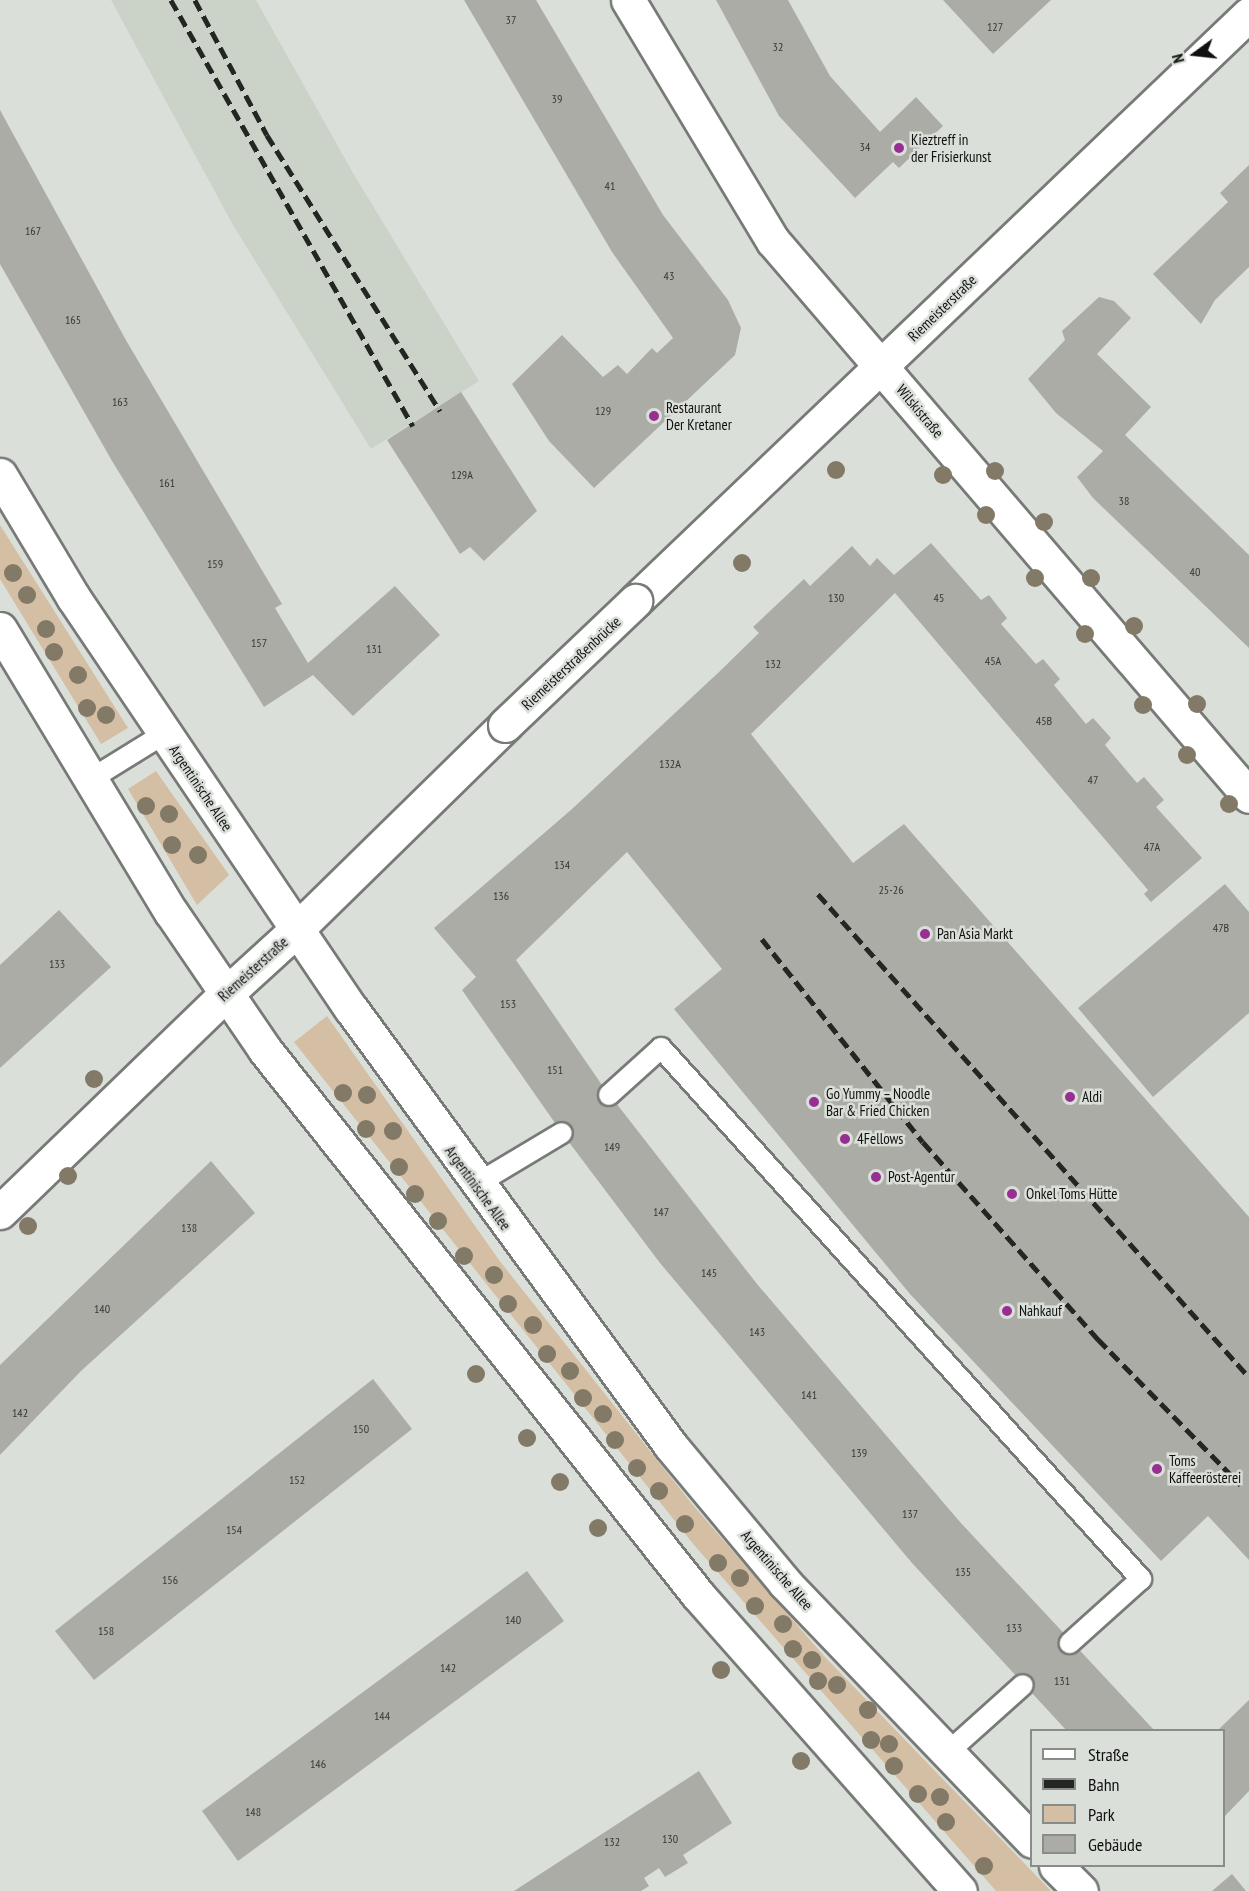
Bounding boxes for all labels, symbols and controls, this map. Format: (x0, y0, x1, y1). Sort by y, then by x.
house number: 37 (506, 13, 516, 27)
house number: 127 (987, 20, 1003, 34)
north arrow (1165, 24, 1225, 84)
house number: 32 (773, 40, 783, 54)
text: N (1167, 52, 1188, 65)
house number: 39 (552, 92, 562, 106)
place label: Kieztreff in der Frisierkunst (911, 130, 991, 165)
house number: 34 (860, 140, 870, 154)
marker: Kieztreff in der Frisierkunst (892, 141, 906, 155)
house number: 41 (605, 179, 615, 193)
house number: 167 (25, 224, 41, 238)
house number: 43 (664, 269, 674, 283)
street label: Riemeisterstraße (904, 271, 980, 345)
house number: 165 (65, 313, 81, 327)
street label: Wilskistraße (893, 381, 947, 441)
house number: 163 (112, 395, 128, 409)
place label: Restaurant Der Kretaner (666, 398, 732, 433)
house number: 129 (595, 404, 611, 418)
marker: Restaurant Der Kretaner (647, 409, 661, 423)
house number: 129A (451, 468, 473, 482)
house number: 161 (159, 476, 175, 490)
house number: 38 (1119, 494, 1129, 508)
house number: 159 (207, 557, 223, 571)
house number: 40 (1190, 565, 1200, 579)
house number: 130 (828, 591, 844, 605)
house number: 45 (934, 591, 944, 605)
street label: Riemeisterstraßenbrücke (518, 612, 624, 714)
house number: 157 (251, 636, 267, 650)
house number: 131 (366, 642, 382, 656)
house number: 45A (985, 654, 1001, 668)
house number: 132 (765, 657, 781, 671)
house number: 45B (1036, 714, 1052, 728)
street label: Argentinische Allee (165, 741, 237, 835)
house number: 132A (659, 757, 681, 771)
house number: 47 (1088, 773, 1098, 787)
house number: 47A (1144, 840, 1160, 854)
house number: 134 (554, 858, 570, 872)
house number: 25-26 (878, 883, 904, 897)
house number: 136 (493, 889, 509, 903)
house number: 47B (1213, 921, 1229, 935)
place label: Pan Asia Markt (937, 925, 1013, 943)
marker: Pan Asia Markt (918, 927, 932, 941)
street label: Riemeisterstraße (214, 933, 292, 1005)
house number: 133 (49, 957, 65, 971)
house number: 153 (500, 997, 516, 1011)
house number: 151 (547, 1063, 563, 1077)
place label: Go Yummy – Noodle Bar & Fried Chicken (826, 1084, 932, 1119)
place label: Aldi (1082, 1088, 1102, 1106)
marker: Aldi (1063, 1090, 1077, 1104)
marker: Go Yummy – Noodle Bar & Fried Chicken (807, 1095, 821, 1109)
place label: 4Fellows (857, 1130, 903, 1148)
marker: 4Fellows (838, 1132, 852, 1146)
house number: 149 (604, 1140, 620, 1154)
street label: Argentinische Allee (441, 1142, 515, 1234)
place label: Post-Agentur (888, 1168, 955, 1186)
marker: Post-Agentur (869, 1170, 883, 1184)
marker: Onkel Toms Hütte (1003, 1185, 1021, 1203)
place label: Onkel Toms Hütte (1026, 1185, 1118, 1203)
house number: 147 (653, 1205, 669, 1219)
house number: 138 (181, 1221, 197, 1235)
house number: 145 (701, 1266, 717, 1280)
house number: 140 (94, 1302, 110, 1316)
place label: Nahkauf (1019, 1302, 1062, 1320)
marker: Nahkauf (1000, 1304, 1014, 1318)
house number: 143 (749, 1325, 765, 1339)
house number: 141 (801, 1388, 817, 1402)
house number: 142 (12, 1406, 28, 1420)
house number: 150 (353, 1422, 369, 1436)
house number: 139 (851, 1446, 867, 1460)
place label: Toms Kaffeerösterei (1169, 1451, 1241, 1486)
marker: Toms Kaffeerösterei (1150, 1462, 1164, 1476)
house number: 152 (289, 1473, 305, 1487)
house number: 137 (902, 1507, 918, 1521)
house number: 154 (226, 1523, 242, 1537)
street label: Argentinische Allee (737, 1526, 817, 1614)
house number: 135 (955, 1565, 971, 1579)
house number: 156 (162, 1573, 178, 1587)
house number: 140 (505, 1613, 521, 1627)
house number: 133 (1006, 1621, 1022, 1635)
house number: 158 (98, 1624, 114, 1638)
house number: 142 (440, 1661, 456, 1675)
house number: 131 (1054, 1674, 1070, 1688)
house number: 144 (374, 1709, 390, 1723)
legend (1030, 1729, 1225, 1867)
text: Straße (1088, 1743, 1129, 1766)
house number: 146 (310, 1757, 326, 1771)
text: Bahn (1088, 1773, 1120, 1796)
text: Park (1088, 1803, 1115, 1826)
house number: 148 (245, 1805, 261, 1819)
house number: 130 (662, 1832, 678, 1846)
text: Gebäude (1088, 1833, 1142, 1856)
house number: 132 (604, 1835, 620, 1849)

